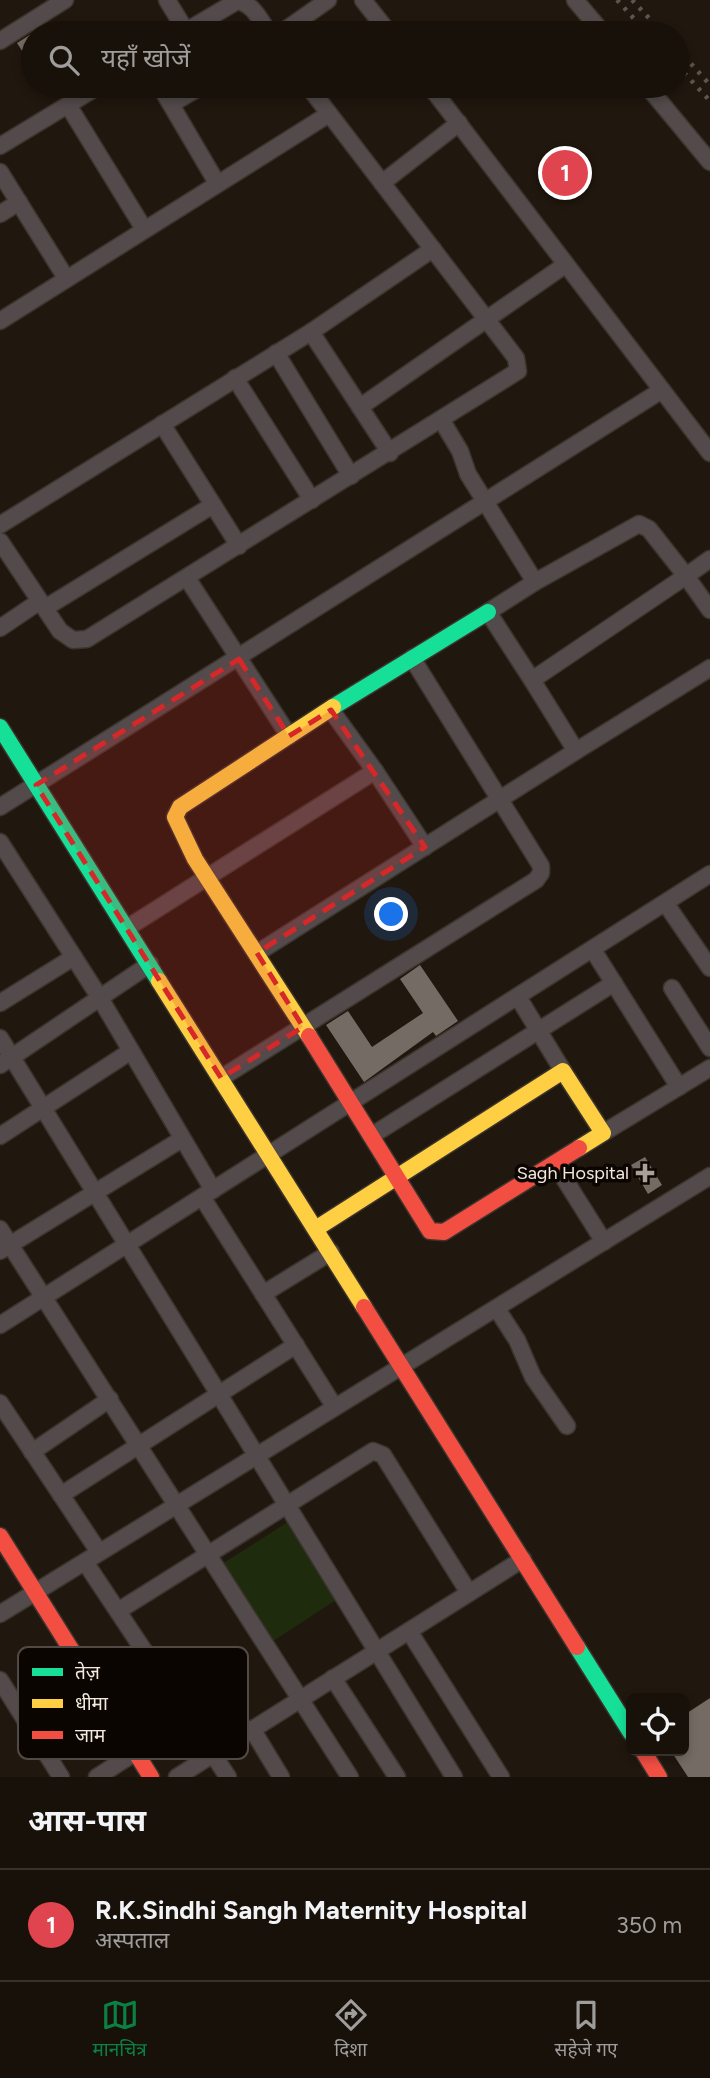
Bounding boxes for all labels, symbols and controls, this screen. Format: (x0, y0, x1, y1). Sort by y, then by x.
search box (21, 21, 689, 98)
icon: search (45, 41, 83, 79)
text: यहाँ खोजें (101, 42, 190, 74)
pin: 1 (542, 147, 588, 199)
your location (374, 897, 408, 931)
place label: Sagh Hospital (517, 1162, 629, 1184)
marker: Sagh Hospital (635, 1163, 655, 1183)
legend (18, 1647, 248, 1759)
text: तेज़ (75, 1661, 101, 1684)
text: धीमा (75, 1692, 109, 1715)
map controls (626, 1693, 689, 1756)
button: locate (626, 1693, 689, 1756)
text: जाम (75, 1724, 106, 1747)
text: आस-पास (28, 1802, 146, 1839)
text: R.K.Sindhi Sangh Maternity Hospital (95, 1894, 527, 1926)
text: 1 (46, 1911, 56, 1939)
text: 350 m (616, 1911, 682, 1939)
text: अस्पताल (95, 1926, 169, 1954)
tab: मानचित्र (92, 1996, 147, 2064)
tab: दिशा (332, 1996, 370, 2064)
tab: सहेजे गए (555, 1996, 618, 2064)

